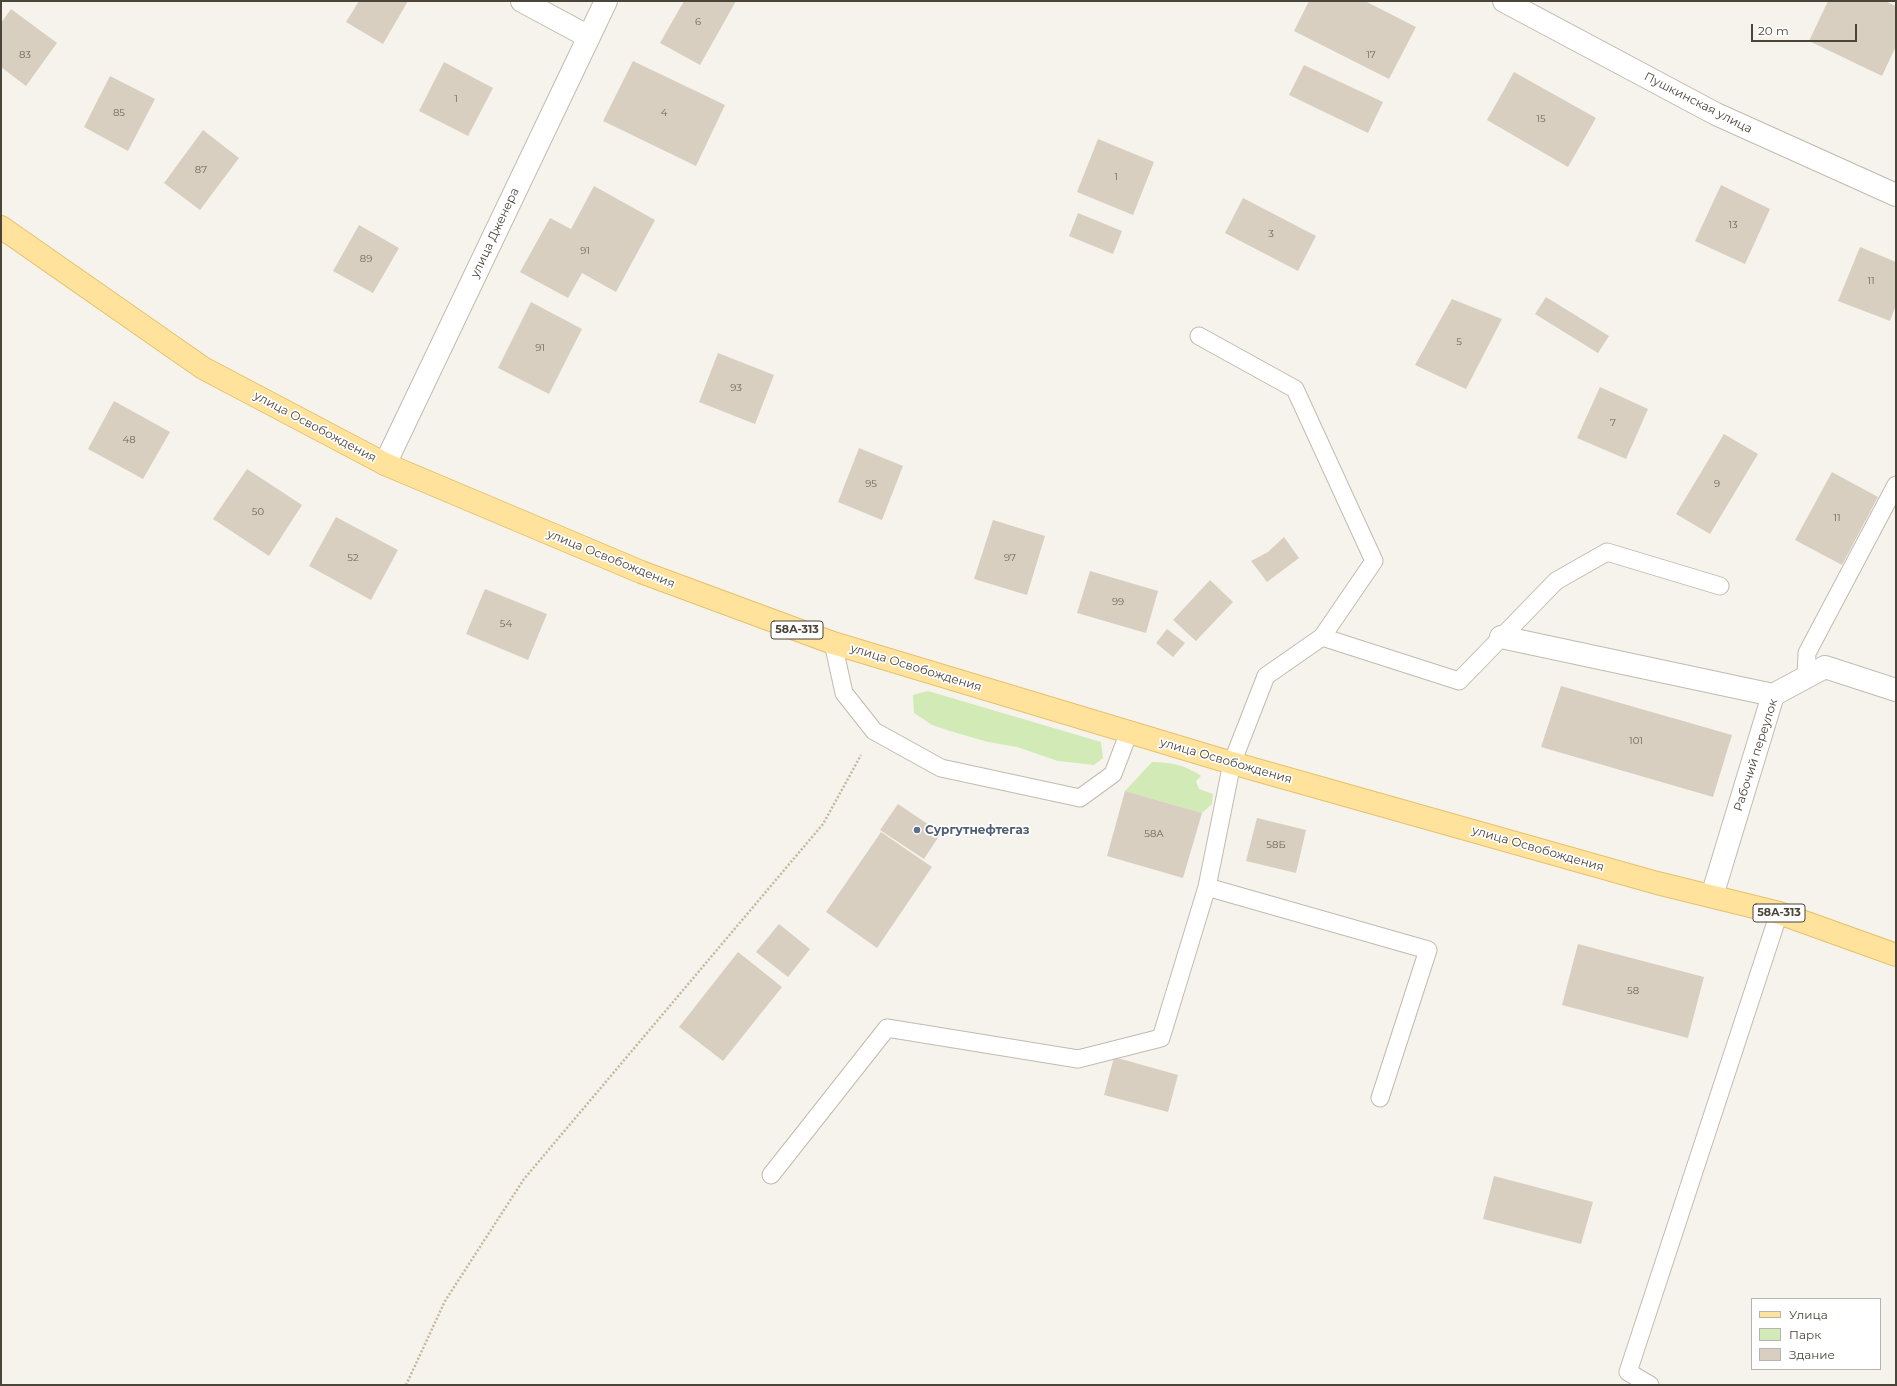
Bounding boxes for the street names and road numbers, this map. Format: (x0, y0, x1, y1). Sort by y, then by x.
street label: Пушкинская улица (1641, 69, 1755, 137)
street label: улица Дженера (468, 186, 522, 280)
street label: улица Освобождения (251, 389, 379, 465)
street label: улица Освобождения (545, 527, 677, 591)
road number: 58А-313 (771, 621, 823, 639)
street label: улица Освобождения (849, 641, 983, 695)
street label: Рабочий переулок (1731, 697, 1781, 813)
street label: улица Освобождения (1158, 735, 1294, 787)
street label: улица Освобождения (1470, 823, 1606, 875)
road number: 58А-313 (1753, 904, 1805, 922)

